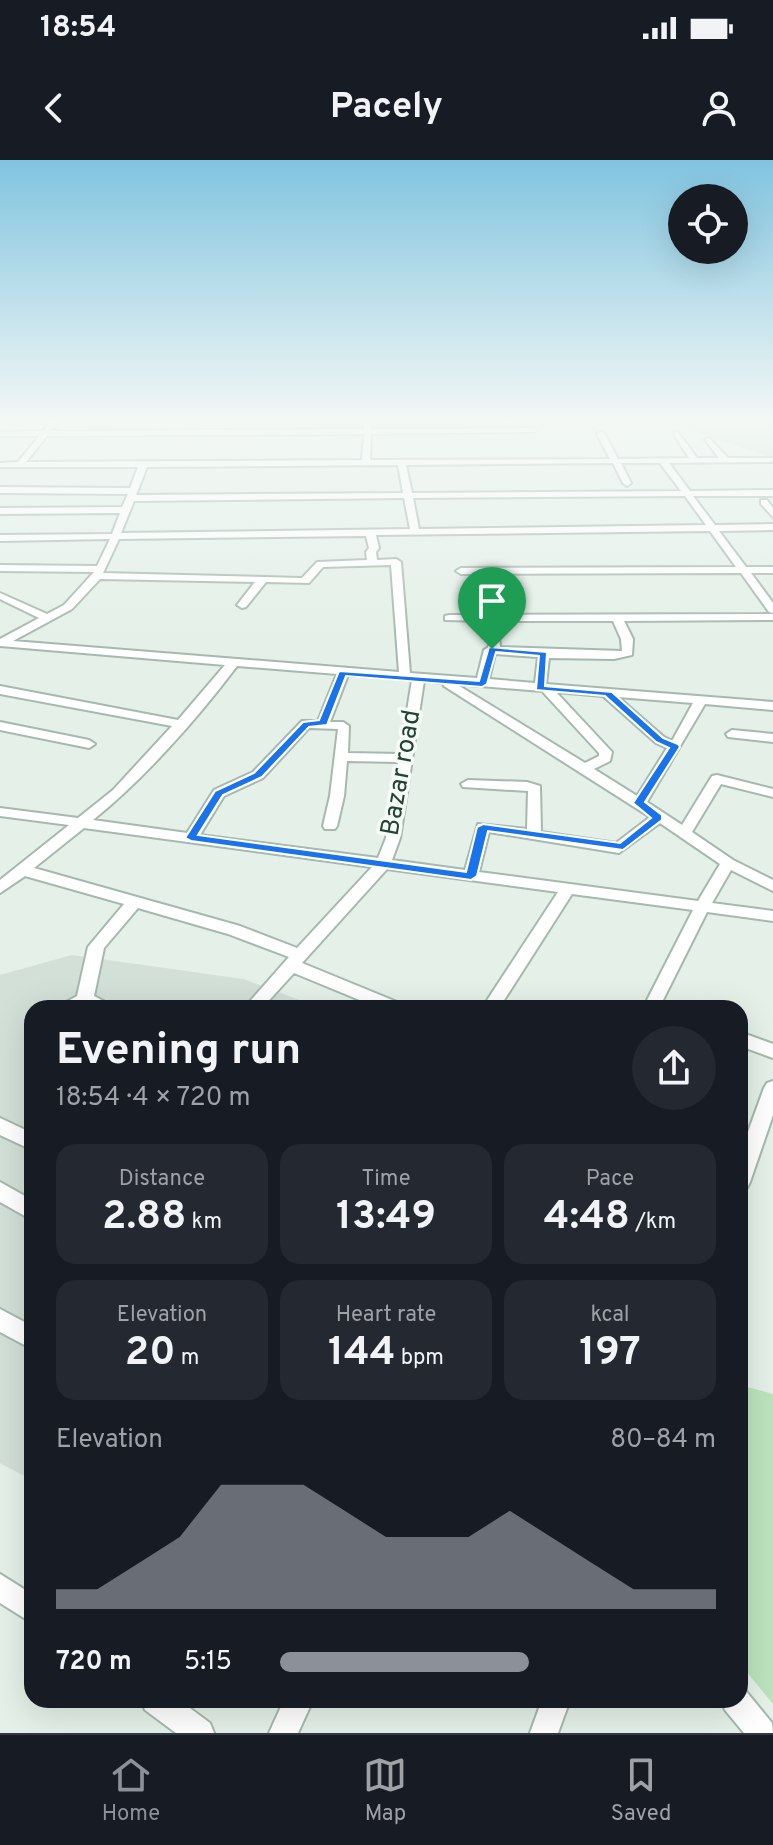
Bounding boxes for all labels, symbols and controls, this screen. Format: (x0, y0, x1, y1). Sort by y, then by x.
text: 18:54 (40, 10, 116, 47)
text: Pacely (330, 85, 443, 131)
icon: back (32, 86, 76, 130)
icon: person (697, 86, 741, 130)
map controls (668, 184, 748, 264)
button: locate (668, 184, 748, 264)
pin (458, 567, 526, 649)
icon: arrive (470, 579, 514, 623)
street label: Bazar road (375, 707, 429, 839)
text: Evening run (56, 1024, 301, 1080)
button: share (632, 1026, 716, 1110)
text: 18:54 · 4 × 720 m (56, 1082, 250, 1115)
text: Distance (119, 1166, 205, 1193)
text: Time (361, 1166, 411, 1193)
text: Pace (586, 1166, 634, 1193)
text: 2.88 (102, 1193, 186, 1243)
text: 13:49 (336, 1193, 436, 1243)
text: 4:48 (544, 1193, 630, 1243)
text: km (186, 1209, 222, 1236)
text: /km (630, 1209, 676, 1236)
text: Elevation (117, 1302, 207, 1329)
text: Heart rate (336, 1302, 436, 1329)
text: kcal (590, 1302, 630, 1329)
text: 20 (125, 1329, 175, 1379)
text: 144 (328, 1329, 396, 1379)
text: 197 (579, 1329, 641, 1379)
text: m (175, 1345, 199, 1372)
text: bpm (396, 1345, 444, 1372)
text: Elevation (56, 1424, 163, 1457)
text: 80–84 m (610, 1424, 716, 1457)
text: 720 m (56, 1646, 132, 1679)
text: 5:15 (184, 1646, 232, 1679)
tab: Home (102, 1753, 160, 1828)
tab: Map (363, 1753, 407, 1828)
tab: Saved (611, 1753, 671, 1828)

